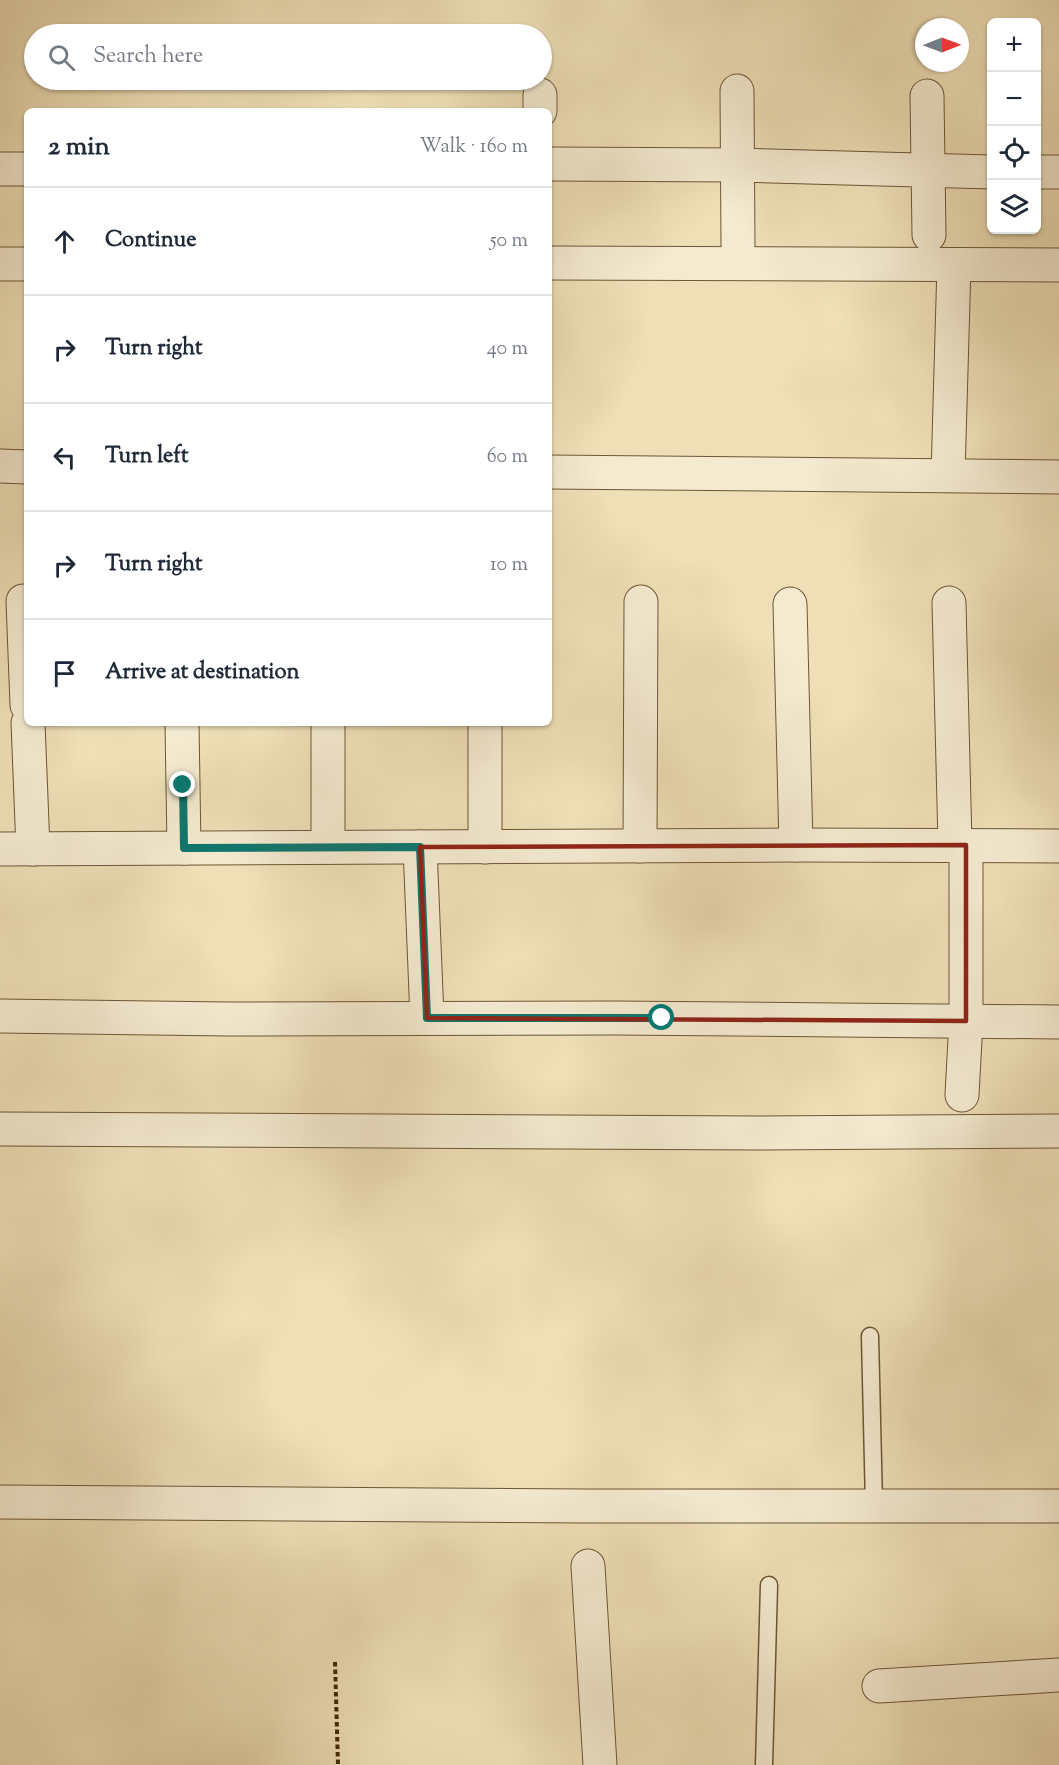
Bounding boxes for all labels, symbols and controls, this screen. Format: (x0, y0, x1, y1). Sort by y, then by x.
north arrow (915, 18, 969, 72)
map controls (987, 18, 1041, 234)
button: + (987, 18, 1041, 72)
search box (24, 24, 552, 90)
icon: search (45, 41, 78, 74)
text: Search here (93, 41, 203, 73)
button: − (987, 72, 1041, 126)
button: locate (987, 126, 1041, 180)
text: 2 min (48, 129, 110, 166)
text: Walk · 160 m (419, 133, 528, 162)
button: layers (987, 180, 1041, 234)
icon: ahead (48, 225, 81, 258)
text: Continue (105, 225, 196, 257)
text: 50 m (490, 227, 528, 256)
icon: right (48, 333, 81, 366)
text: Turn right (105, 333, 202, 365)
text: 40 m (487, 335, 528, 364)
icon: left (48, 441, 81, 474)
text: Turn left (105, 441, 188, 473)
text: 60 m (487, 443, 528, 472)
icon: right (48, 549, 81, 582)
text: Turn right (105, 549, 202, 581)
text: 10 m (490, 551, 528, 580)
icon: arrive (48, 657, 81, 690)
text: Arrive at destination (105, 657, 300, 689)
route end (169, 771, 195, 797)
route start (648, 1004, 674, 1030)

